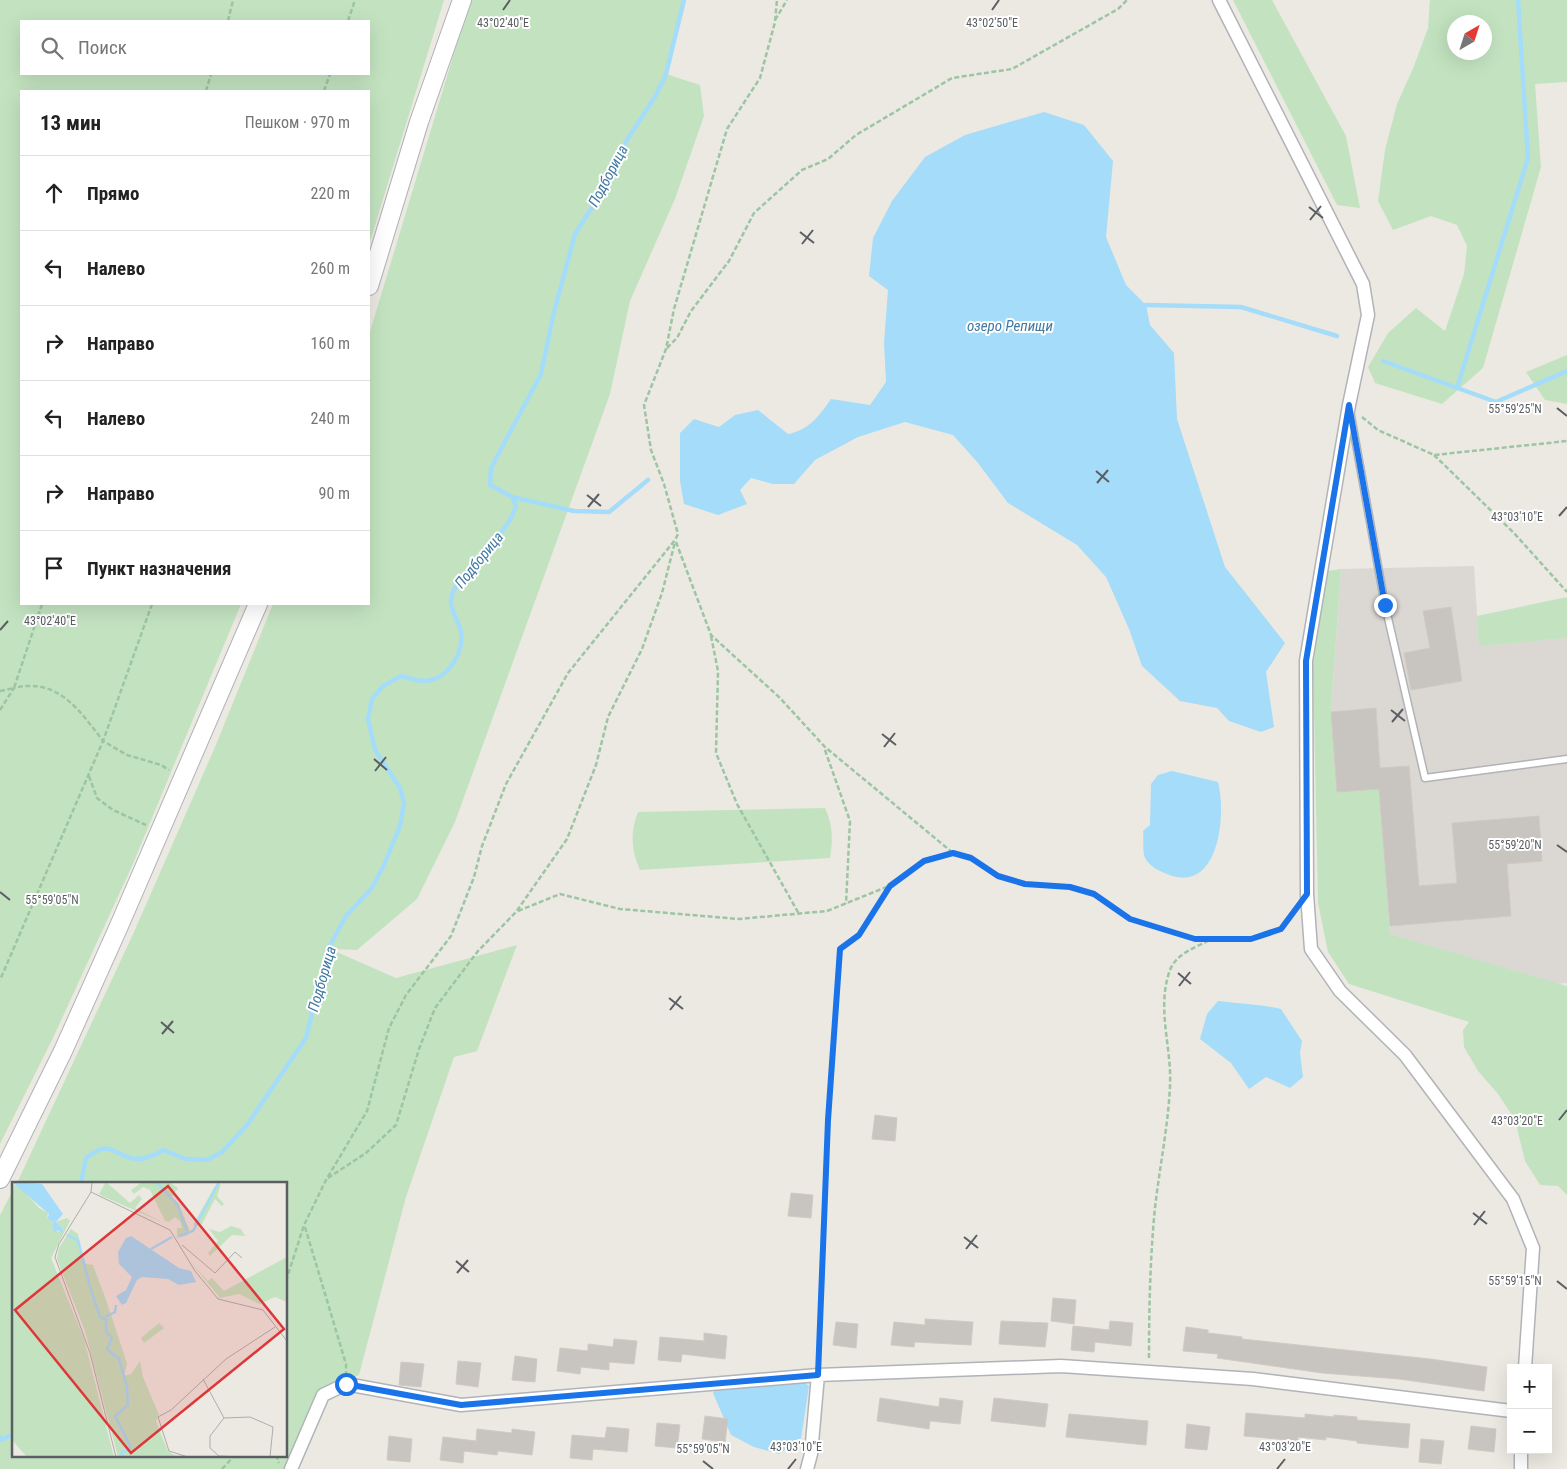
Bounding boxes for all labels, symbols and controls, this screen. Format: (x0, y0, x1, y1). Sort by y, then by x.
north arrow (1447, 15, 1492, 60)
text: 43°02'40"E (477, 16, 529, 30)
text: 43°02'50"E (966, 16, 1018, 30)
search box (20, 20, 370, 75)
icon: search (38, 34, 66, 62)
text: Поиск (78, 36, 127, 59)
text: 13 мин (40, 111, 101, 135)
text: Пешком · 970 m (245, 113, 350, 132)
water label: Подборица (584, 142, 632, 210)
icon: ahead (40, 179, 68, 207)
text: Прямо (87, 182, 140, 205)
text: 220 m (311, 184, 350, 203)
icon: left (40, 254, 68, 282)
text: Налево (87, 257, 145, 280)
text: 260 m (311, 259, 350, 278)
water label: озеро Репищи (967, 317, 1053, 335)
icon: right (40, 329, 68, 357)
text: Направо (87, 332, 154, 355)
text: 160 m (311, 334, 350, 353)
text: 55°59'25"N (1488, 402, 1542, 416)
icon: left (40, 404, 68, 432)
text: Налево (87, 407, 145, 430)
text: 240 m (311, 409, 350, 428)
icon: right (40, 479, 68, 507)
text: Направо (87, 482, 154, 505)
text: 90 m (318, 484, 350, 503)
text: 43°03'10"E (1491, 510, 1543, 524)
water label: Подборица (451, 528, 507, 592)
icon: arrive (40, 554, 68, 582)
text: Пункт назначения (87, 557, 231, 580)
route end (1374, 594, 1397, 617)
text: 43°02'40"E (24, 614, 76, 628)
text: 55°59'20"N (1488, 838, 1542, 852)
text: 55°59'05"N (25, 893, 79, 907)
water label: Подборица (304, 944, 340, 1014)
text: 43°03'20"E (1491, 1114, 1543, 1128)
inset map (12, 1182, 288, 1456)
text: 55°59'15"N (1488, 1274, 1542, 1288)
map controls (1507, 1364, 1552, 1454)
button: + (1507, 1364, 1552, 1409)
route start (335, 1373, 358, 1396)
button: − (1507, 1409, 1552, 1454)
text: 43°03'10"E (770, 1440, 822, 1454)
text: 43°03'20"E (1259, 1440, 1311, 1454)
text: 55°59'05"N (676, 1442, 730, 1456)

